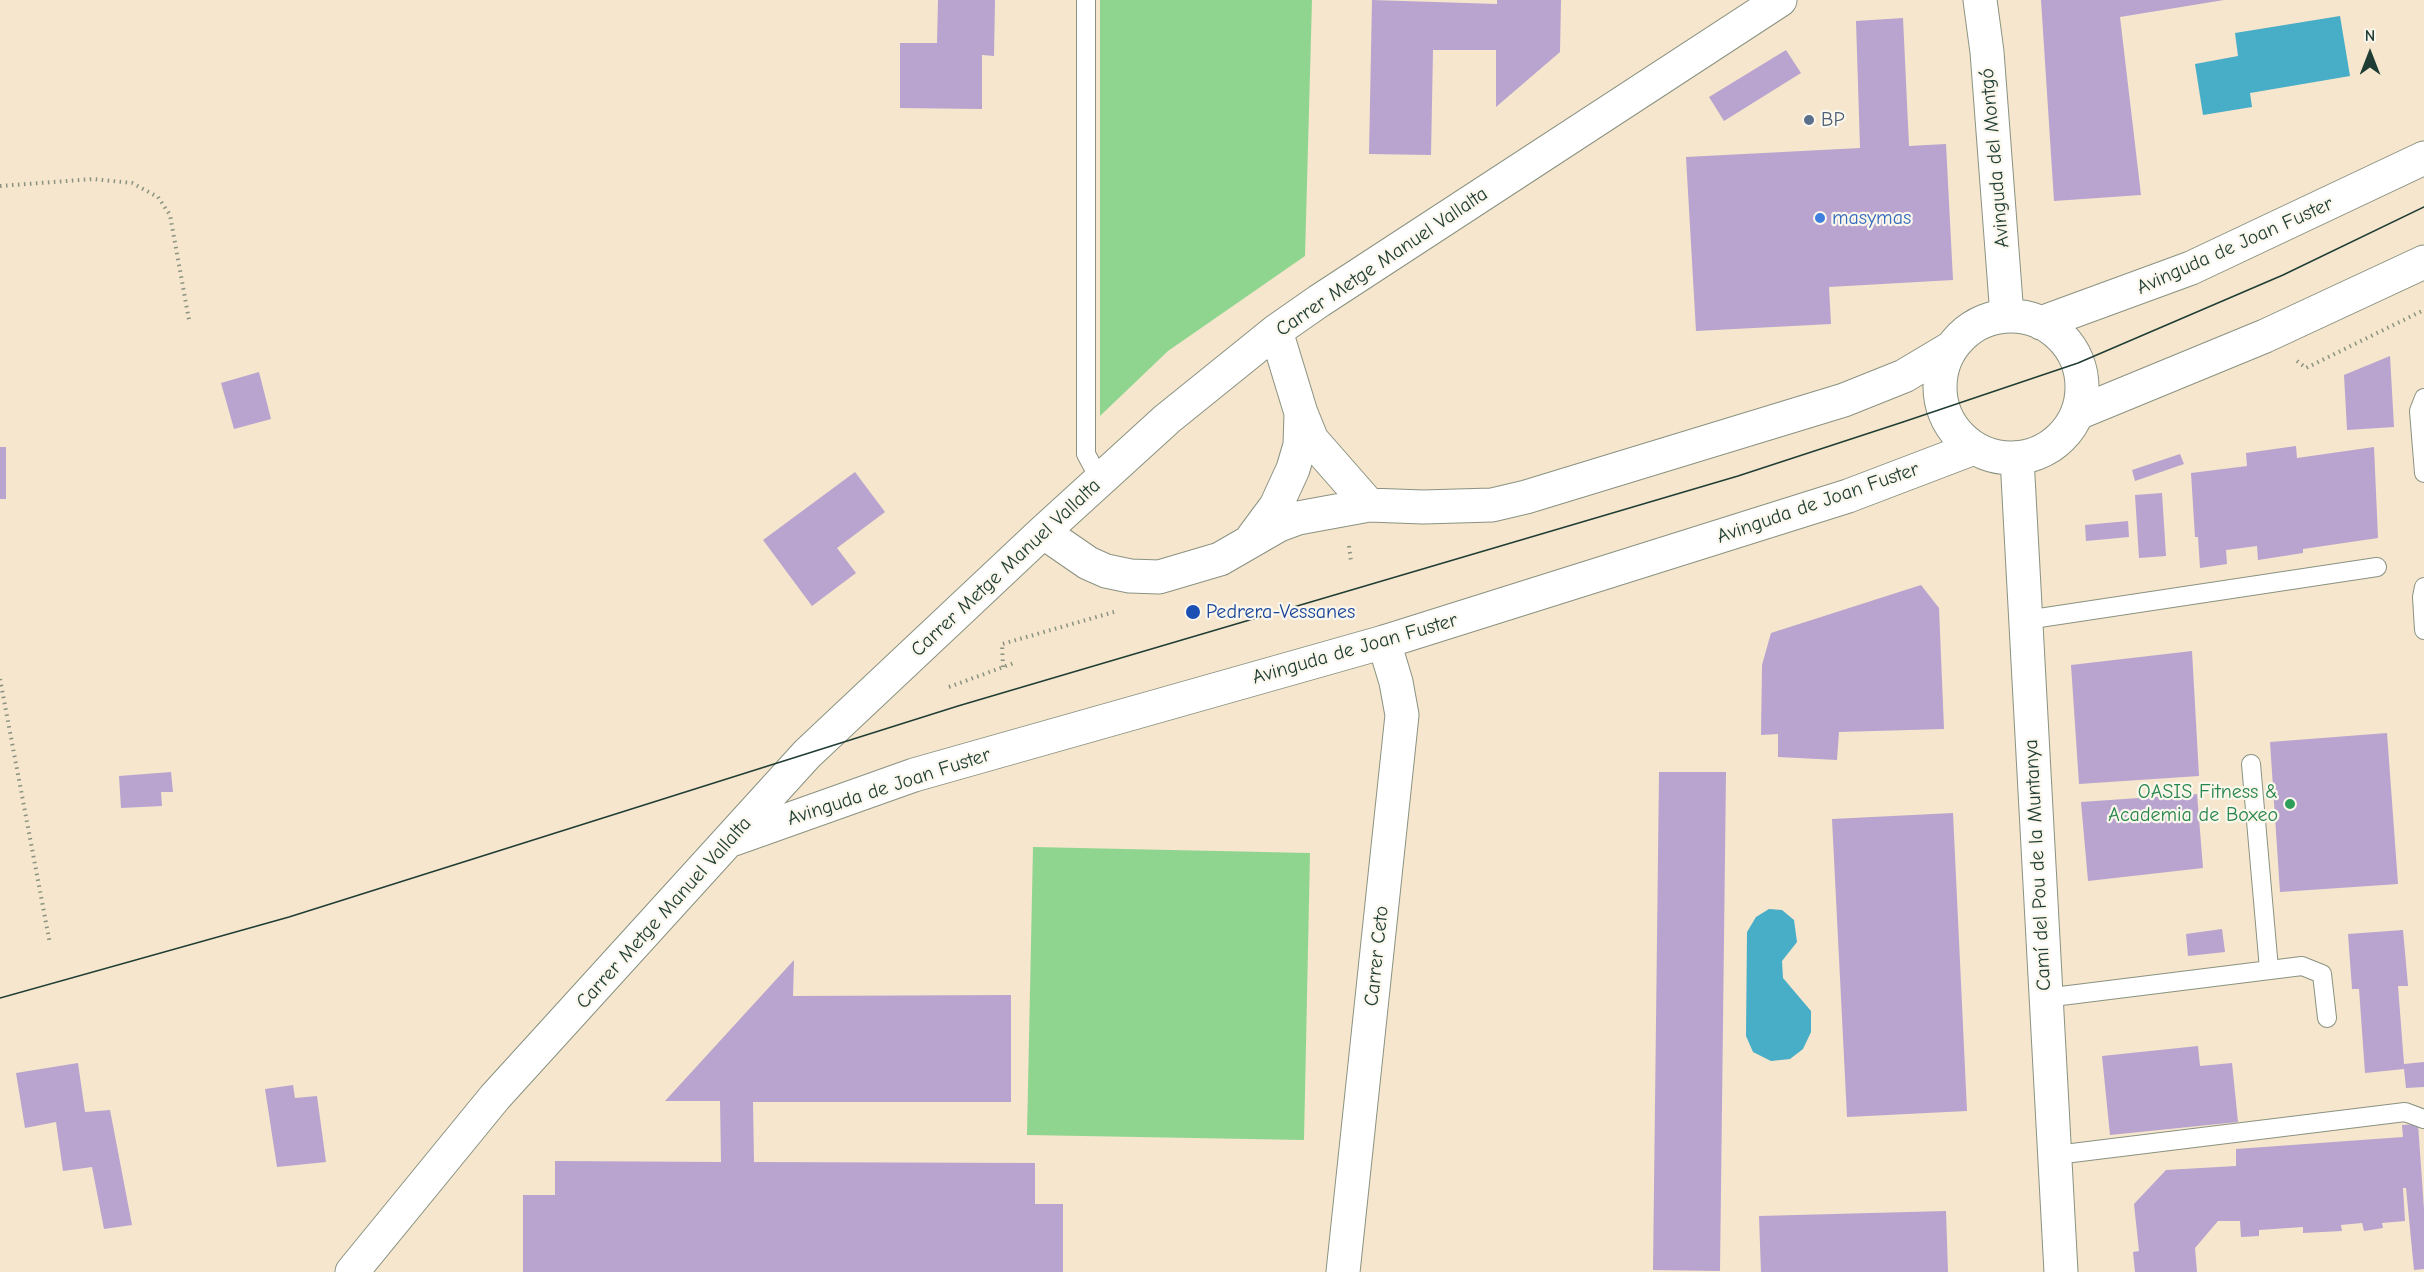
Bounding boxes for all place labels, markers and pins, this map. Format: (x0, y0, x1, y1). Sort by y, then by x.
place label: BP (1821, 108, 1845, 132)
marker: BP (1802, 113, 1816, 127)
place label: masymas (1832, 206, 1911, 230)
marker: masymas (1813, 211, 1827, 225)
place label: Pedrera-Vessanes (1206, 600, 1355, 624)
marker: Pedrera-Vessanes (1184, 603, 1202, 621)
place label: OASIS Fitness & Academia de Boxeo (2108, 780, 2278, 827)
marker: OASIS Fitness & Academia de Boxeo (2283, 797, 2297, 811)

